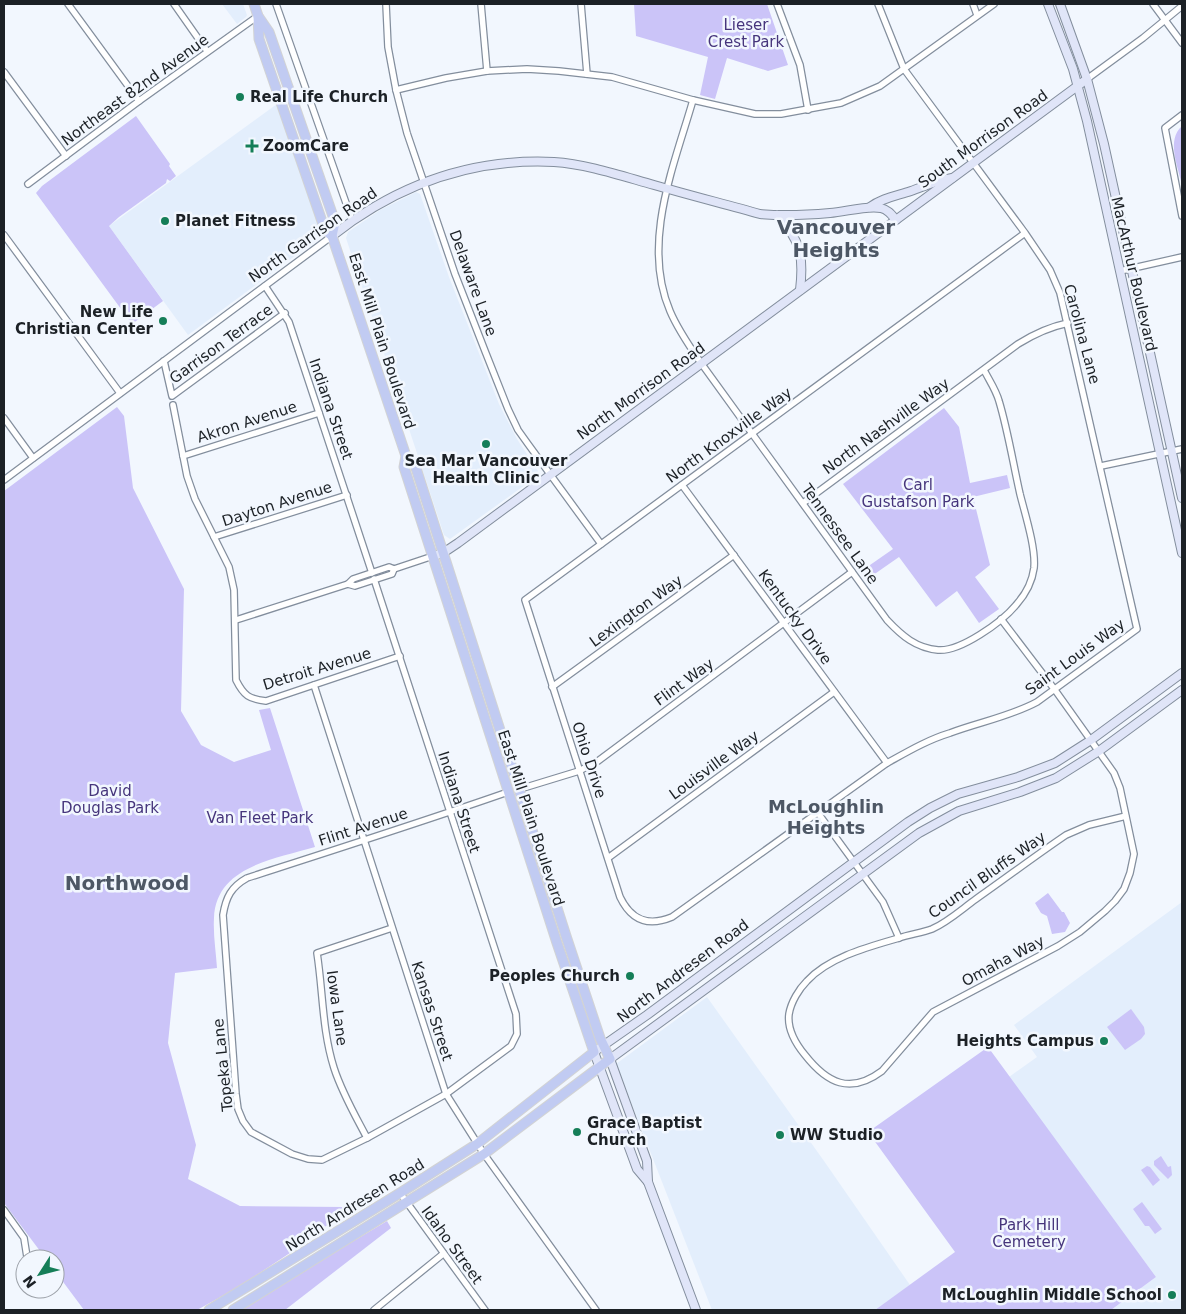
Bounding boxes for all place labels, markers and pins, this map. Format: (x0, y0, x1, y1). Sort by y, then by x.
place label: Real Life Church (250, 88, 388, 106)
marker: Real Life Church (234, 91, 246, 103)
place label: ZoomCare (263, 137, 349, 155)
marker: ZoomCare (245, 139, 259, 153)
place label: Planet Fitness (175, 212, 296, 230)
marker: Planet Fitness (159, 215, 171, 227)
place label: New Life Christian Center (15, 303, 154, 338)
marker: New Life Christian Center (157, 315, 169, 327)
marker: Sea Mar Vancouver Health Clinic (480, 438, 492, 450)
place label: Sea Mar Vancouver Health Clinic (405, 452, 568, 487)
place label: Peoples Church (489, 967, 620, 985)
marker: Peoples Church (624, 970, 636, 982)
place label: Heights Campus (956, 1032, 1094, 1050)
marker: Heights Campus (1098, 1035, 1110, 1047)
place label: Grace Baptist Church (587, 1114, 702, 1149)
marker: Grace Baptist Church (571, 1126, 583, 1138)
place label: WW Studio (790, 1126, 883, 1144)
marker: WW Studio (774, 1129, 786, 1141)
place label: McLoughlin Middle School (942, 1286, 1162, 1304)
marker: McLoughlin Middle School (1166, 1289, 1178, 1301)

